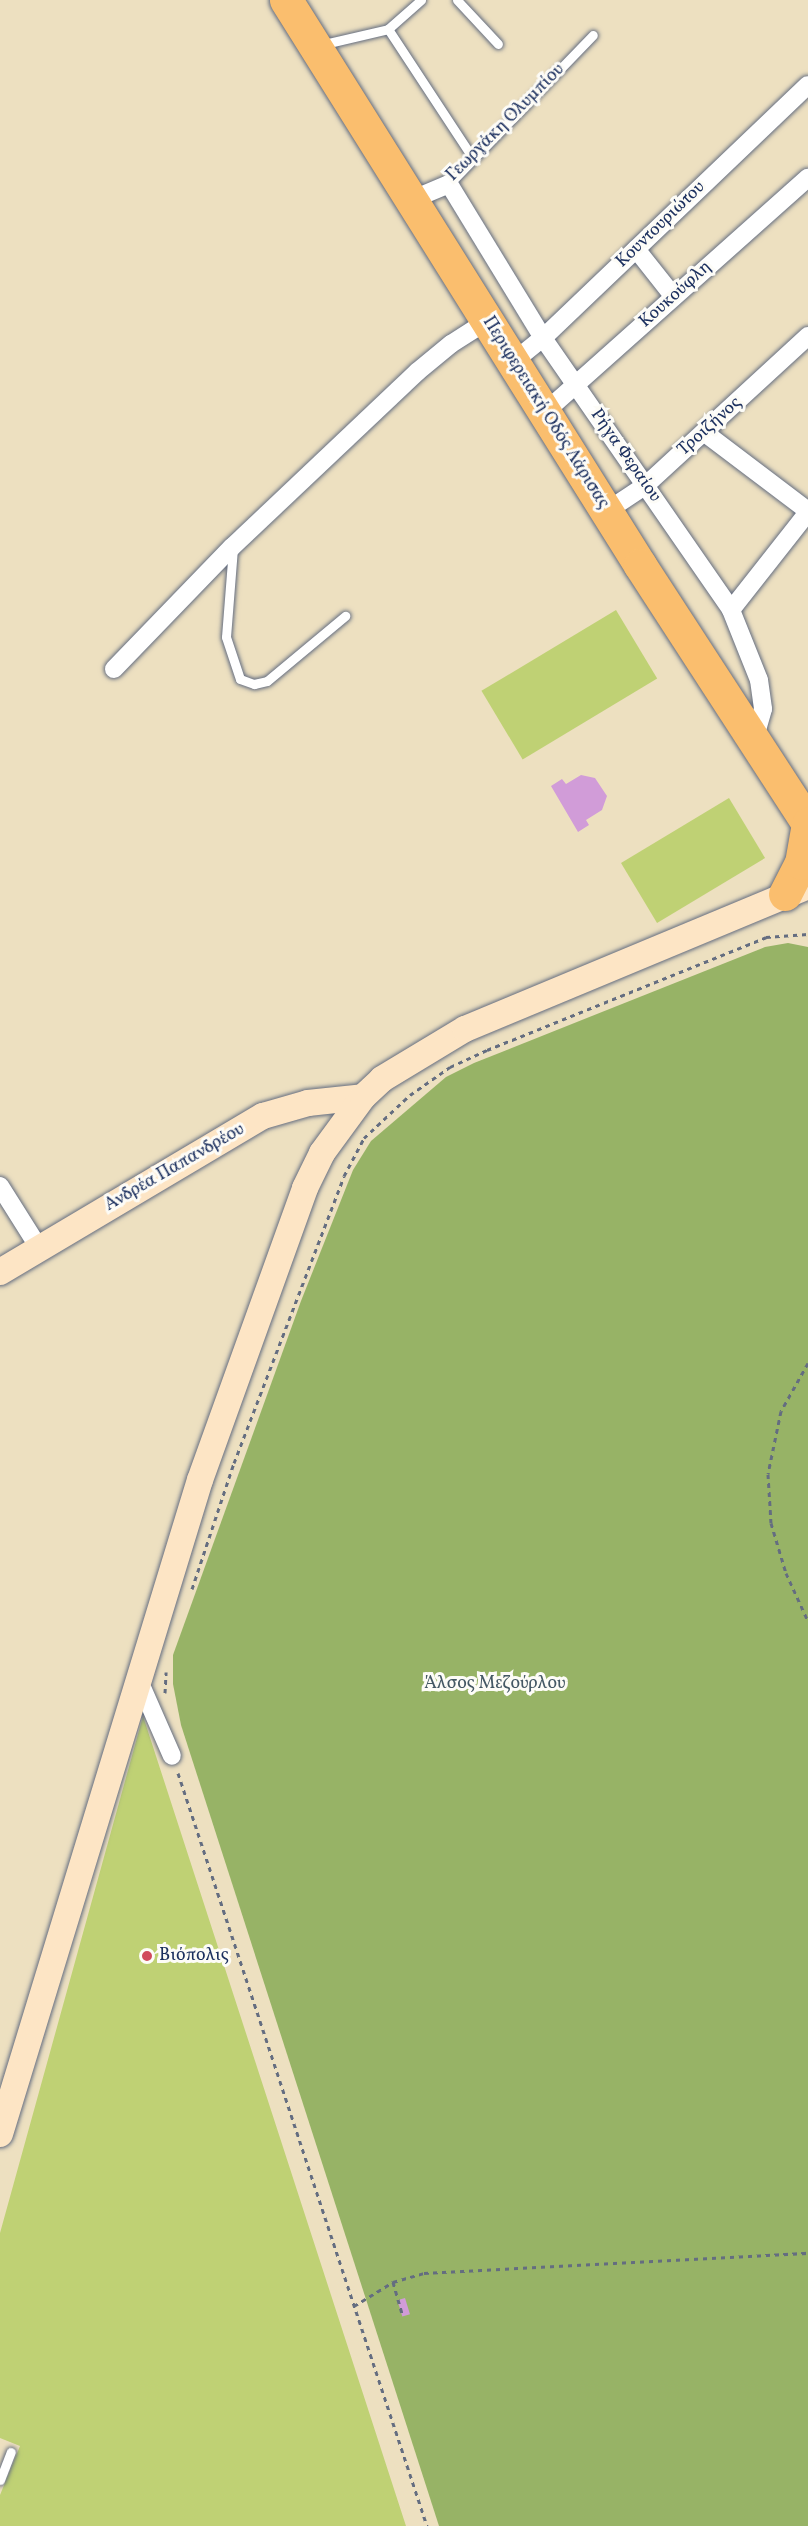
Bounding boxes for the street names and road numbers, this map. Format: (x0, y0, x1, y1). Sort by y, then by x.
street label: Γεωργάκη Ολυμπίου (442, 59, 570, 187)
street label: Κουντουριώτου (612, 177, 710, 273)
street label: Κουκούφλη (635, 257, 717, 333)
street label: Περιφερειακή Οδός Λάρισας (477, 313, 613, 513)
street label: Τρoιζήνος (674, 393, 746, 461)
street label: Ρήγα Φεραίου (585, 405, 665, 507)
street label: Ανδρέα Παπανδρέου (101, 1119, 249, 1217)

